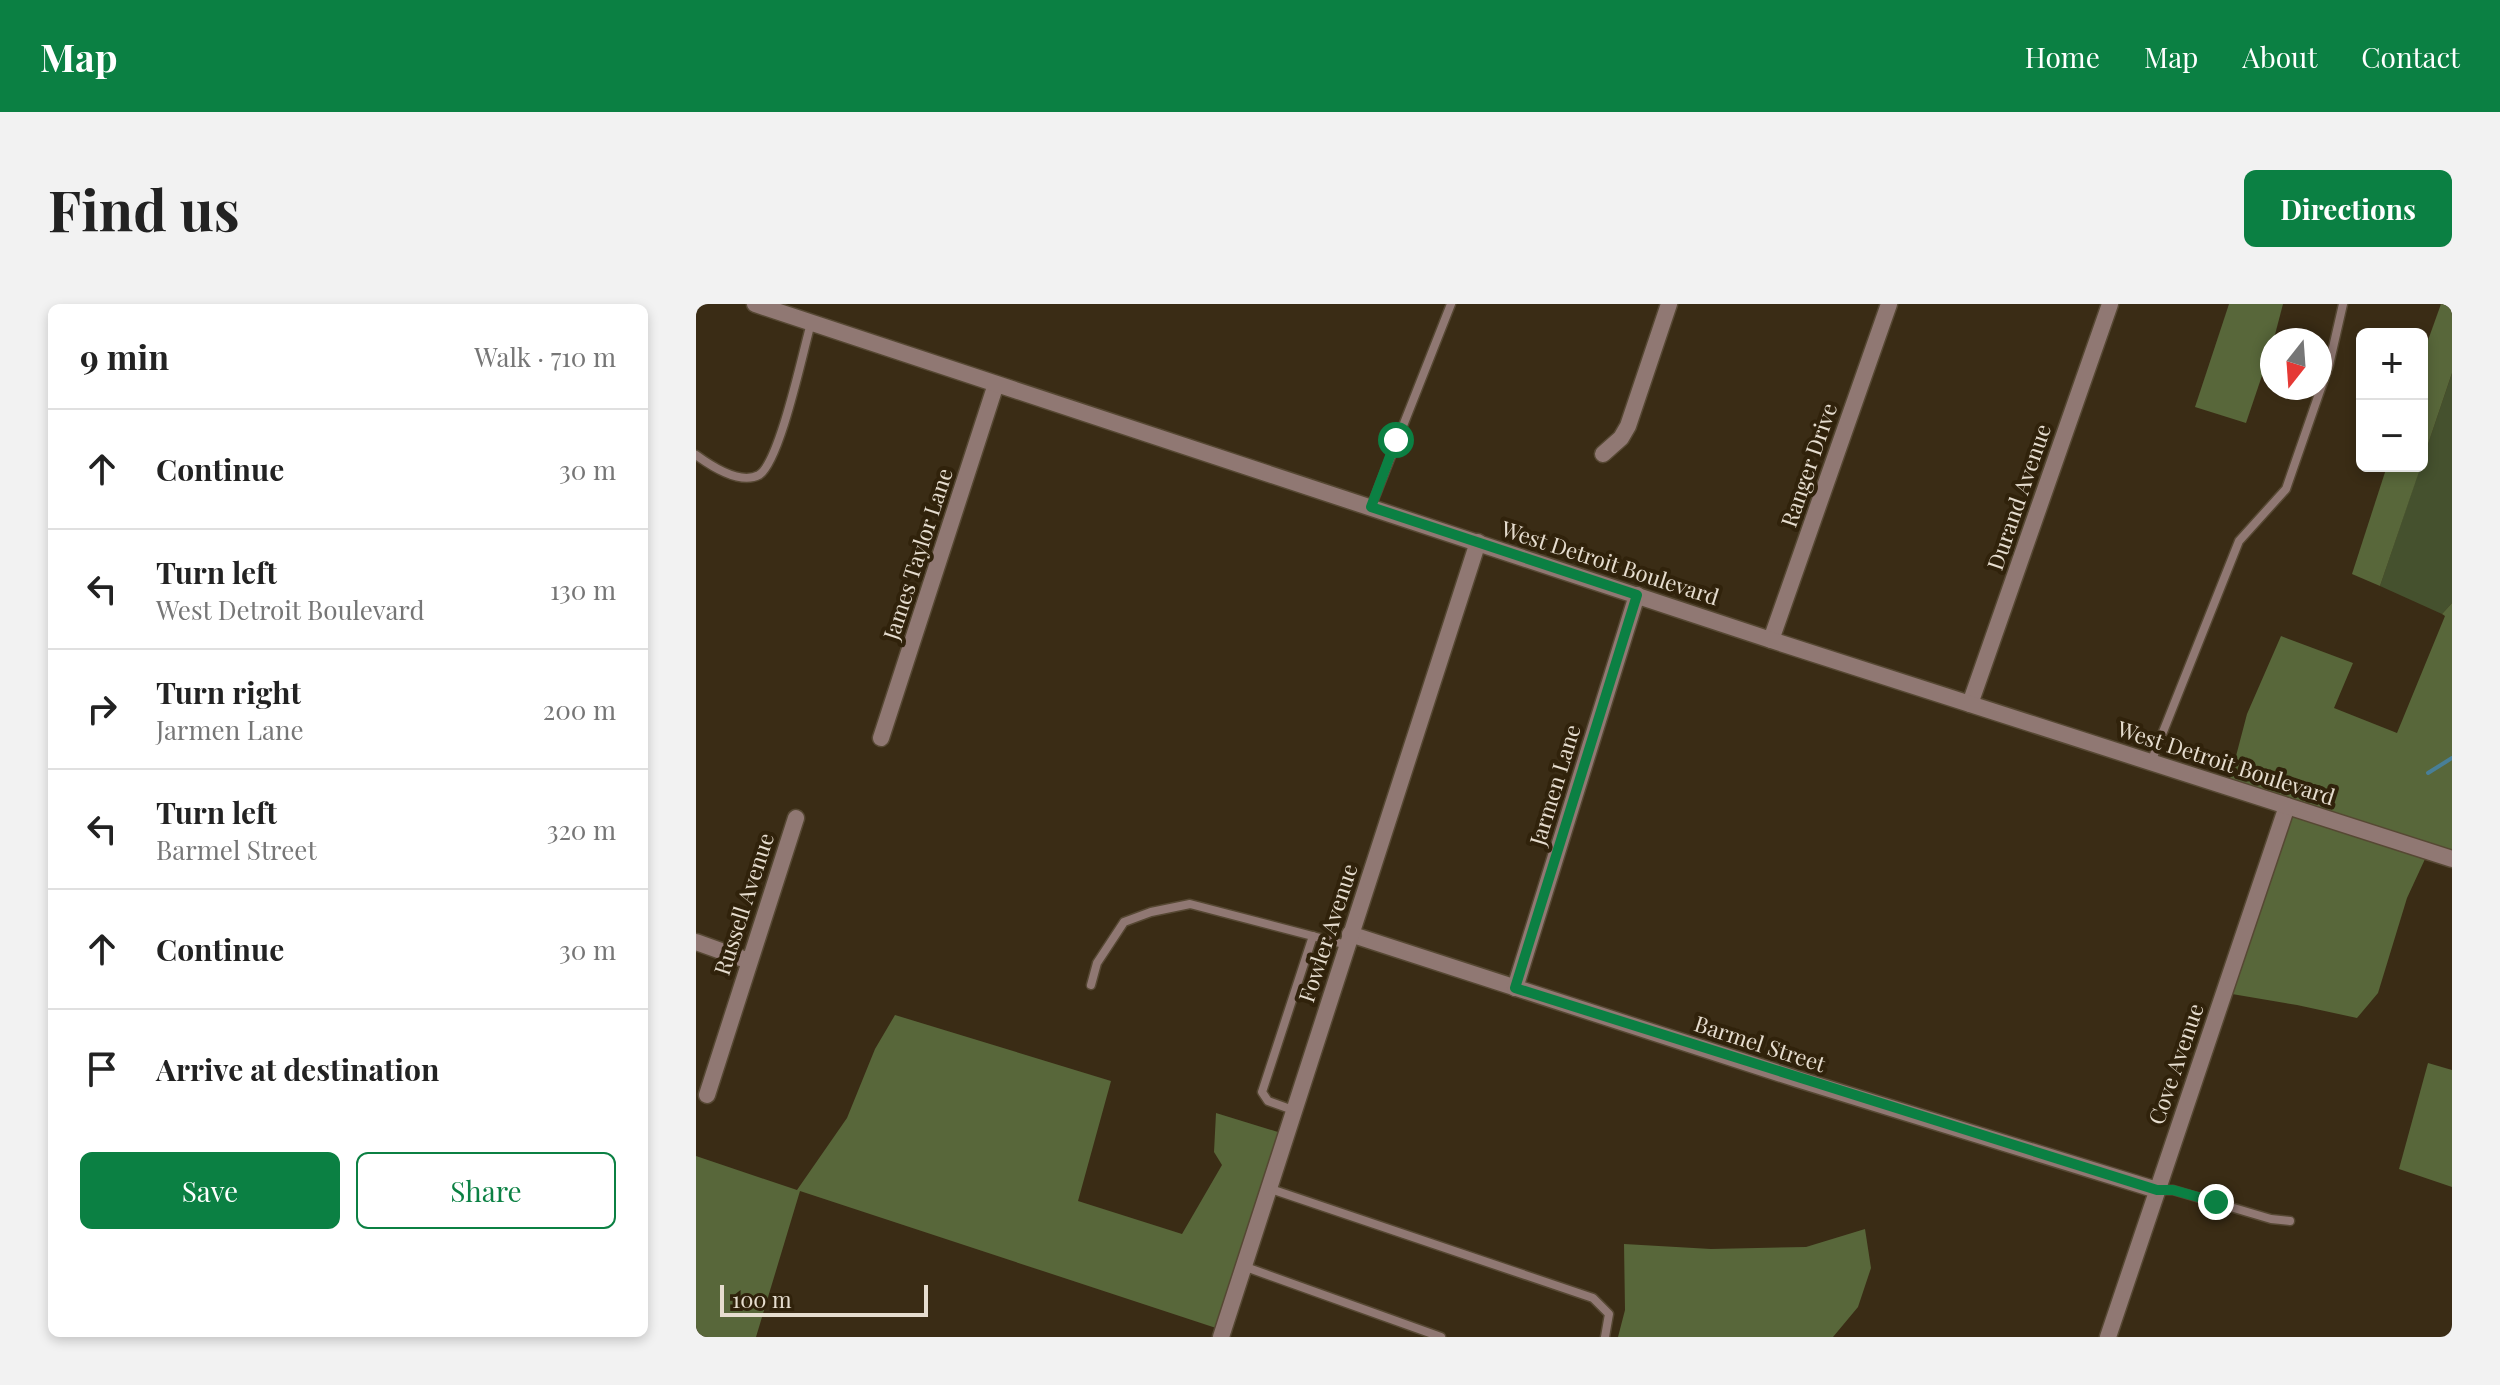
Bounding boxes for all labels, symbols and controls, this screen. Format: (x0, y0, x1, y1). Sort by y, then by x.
text: Map (40, 31, 117, 82)
text: Home (2025, 38, 2100, 75)
text: Map (2144, 38, 2198, 75)
text: About (2242, 38, 2317, 75)
text: Contact (2361, 38, 2460, 75)
button: Directions (2244, 170, 2452, 247)
text: Find us (48, 171, 240, 246)
north arrow (2260, 328, 2332, 400)
map controls (2356, 328, 2428, 472)
button: + (2356, 328, 2428, 400)
text: 9 min (80, 333, 169, 379)
text: Walk · 710 m (474, 339, 616, 374)
street label: Ranger Drive (1773, 399, 1843, 531)
button: − (2356, 400, 2428, 472)
street label: Durand Avenue (1979, 420, 2057, 574)
route start (1378, 422, 1414, 458)
icon: ahead (80, 447, 124, 491)
text: Continue (156, 449, 284, 489)
text: 30 m (559, 452, 616, 487)
street label: James Taylor Lane (875, 464, 959, 644)
street label: West Detroit Boulevard (1497, 512, 1723, 611)
text: Turn left (156, 552, 277, 592)
icon: left (80, 567, 124, 611)
text: 130 m (550, 572, 616, 607)
text: West Detroit Boulevard (156, 592, 425, 627)
text: Turn right (156, 672, 301, 712)
icon: right (80, 687, 124, 731)
text: 200 m (543, 692, 616, 727)
text: Jarmen Lane (156, 712, 304, 747)
street label: West Detroit Boulevard (2113, 712, 2339, 811)
street label: Jarmen Lane (1521, 721, 1587, 850)
text: Turn left (156, 792, 277, 832)
icon: left (80, 807, 124, 851)
text: 320 m (547, 812, 616, 847)
street label: Russell Avenue (706, 829, 780, 979)
text: Barmel Street (156, 832, 317, 867)
street label: Fowler Avenue (1291, 860, 1364, 1006)
icon: ahead (80, 927, 124, 971)
text: Continue (156, 929, 284, 969)
text: 30 m (559, 932, 616, 967)
street label: Cove Avenue (2140, 999, 2210, 1128)
street label: Barmel Street (1691, 1008, 1831, 1079)
icon: arrive (80, 1047, 124, 1091)
text: Arrive at destination (156, 1049, 439, 1089)
button: Save (80, 1152, 340, 1229)
button: Share (356, 1152, 616, 1229)
route end (2198, 1184, 2234, 1220)
scale bar (720, 1281, 928, 1317)
text: 100 m (732, 1284, 792, 1314)

